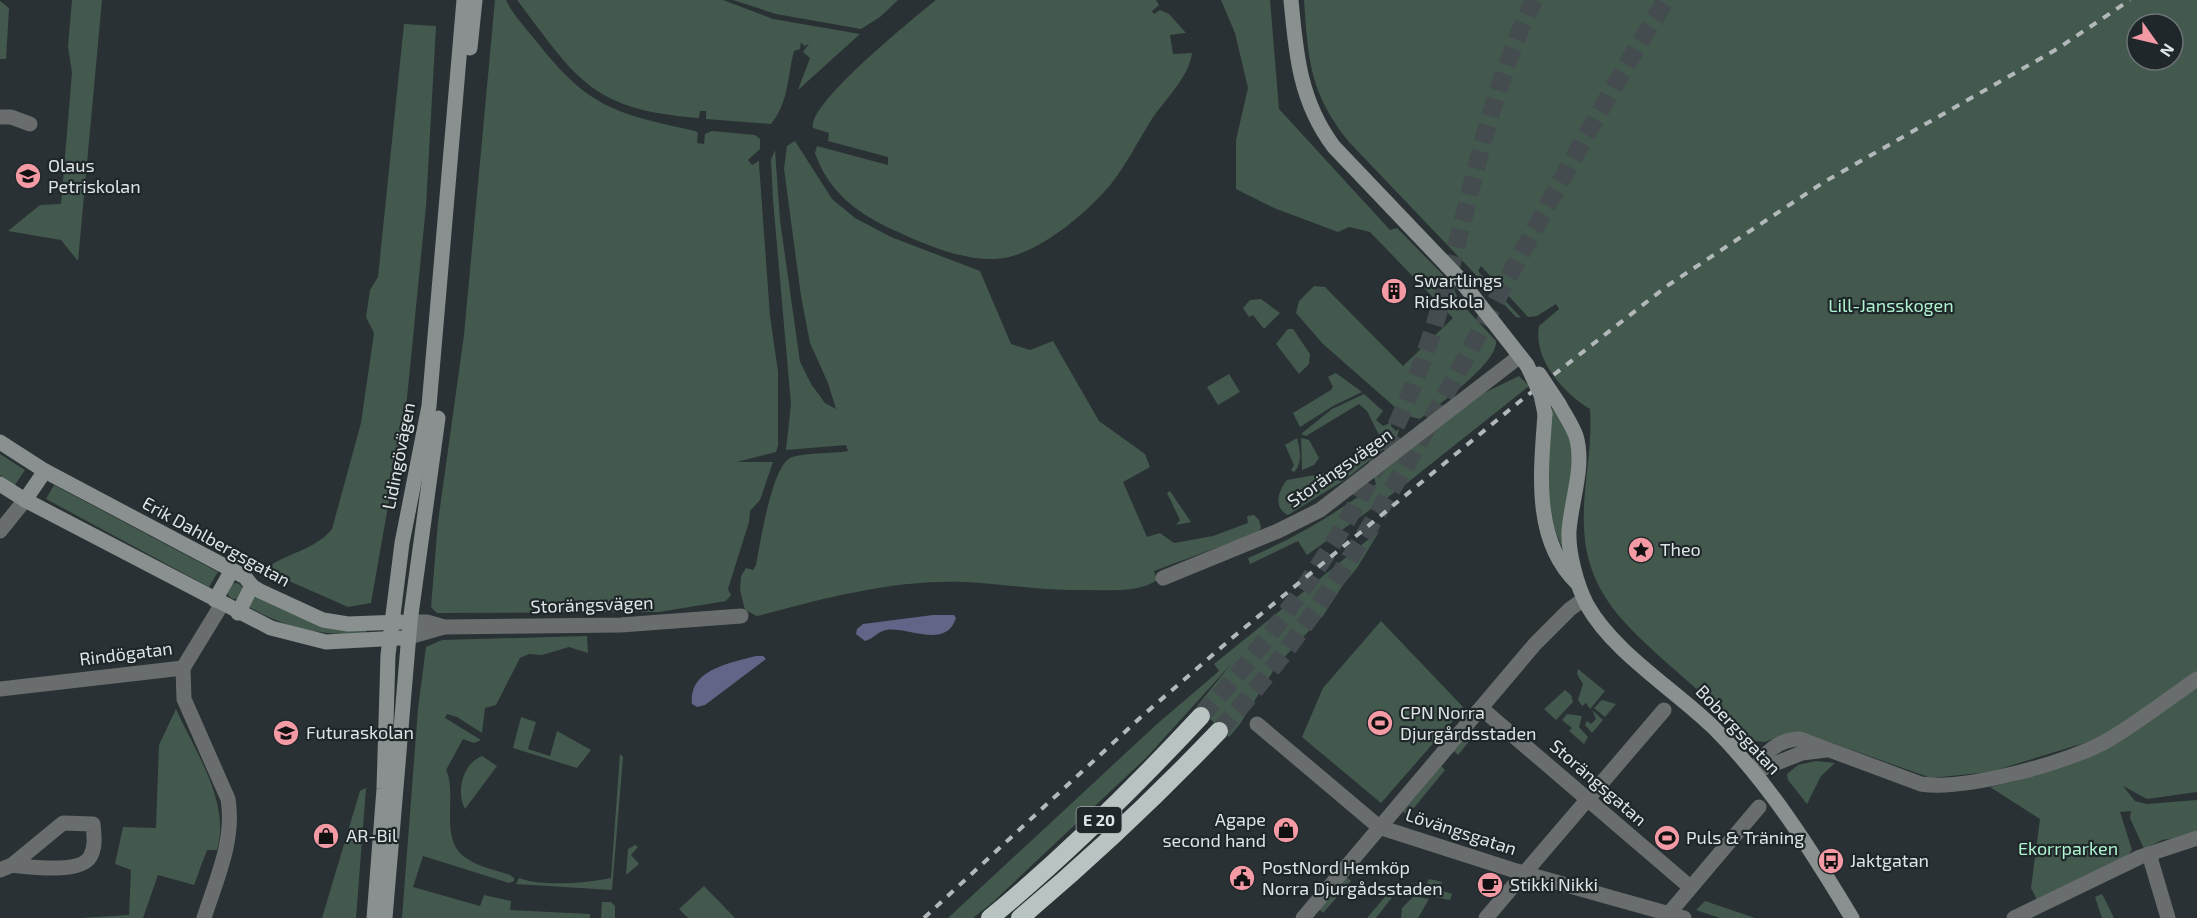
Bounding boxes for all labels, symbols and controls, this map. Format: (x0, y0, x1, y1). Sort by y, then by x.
north arrow (2125, 12, 2185, 72)
text: N (2157, 41, 2179, 61)
place label: Olaus Petriskolan (48, 154, 141, 197)
school or university icon: Olaus Petriskolan (13, 161, 43, 191)
place label: Swartlings Ridskola (1414, 269, 1502, 312)
building icon: Swartlings Ridskola (1379, 276, 1409, 306)
park label: Lill-Jansskogen (1828, 294, 1954, 316)
street label: Lidingövägen (377, 400, 419, 511)
street label: Storängsvägen (1283, 423, 1396, 512)
street label: Erik Dahlbergsgatan (139, 491, 294, 591)
place icon: Theo (1626, 535, 1656, 565)
place label: Theo (1660, 538, 1701, 560)
street label: Storängsvägen (530, 591, 654, 617)
street label: Rindögatan (78, 636, 174, 670)
street label: Bobergsgatan (1692, 680, 1786, 779)
place label: CPN Norra Djurgårdsstaden (1400, 701, 1537, 744)
sports icon: CPN Norra Djurgårdsstaden (1365, 708, 1395, 738)
school or university icon: Futuraskolan (271, 718, 301, 748)
place label: Futuraskolan (306, 721, 414, 743)
street label: Storängsgatan (1546, 734, 1651, 830)
street label: Lövängsgatan (1403, 803, 1520, 859)
road number: E 20 (1076, 807, 1122, 833)
place label: Agape second hand (1162, 808, 1266, 851)
shop icon: Agape second hand (1271, 815, 1301, 845)
shop icon: AR-Bil (311, 821, 341, 851)
sports icon: Puls & Träning (1652, 823, 1682, 853)
place label: AR-Bil (346, 824, 398, 846)
place label: Puls & Träning (1686, 826, 1804, 848)
park label: Ekorrparken (2018, 837, 2118, 859)
bus stop icon: Jaktgatan (1816, 846, 1846, 876)
place label: Jaktgatan (1850, 849, 1929, 871)
place label: PostNord Hemköp Norra Djurgådsstaden (1262, 856, 1443, 899)
public building icon: PostNord Hemköp Norra Djurgådsstaden (1227, 863, 1257, 893)
cafe icon: Stikki Nikki (1475, 870, 1505, 900)
place label: Stikki Nikki (1510, 873, 1598, 895)

